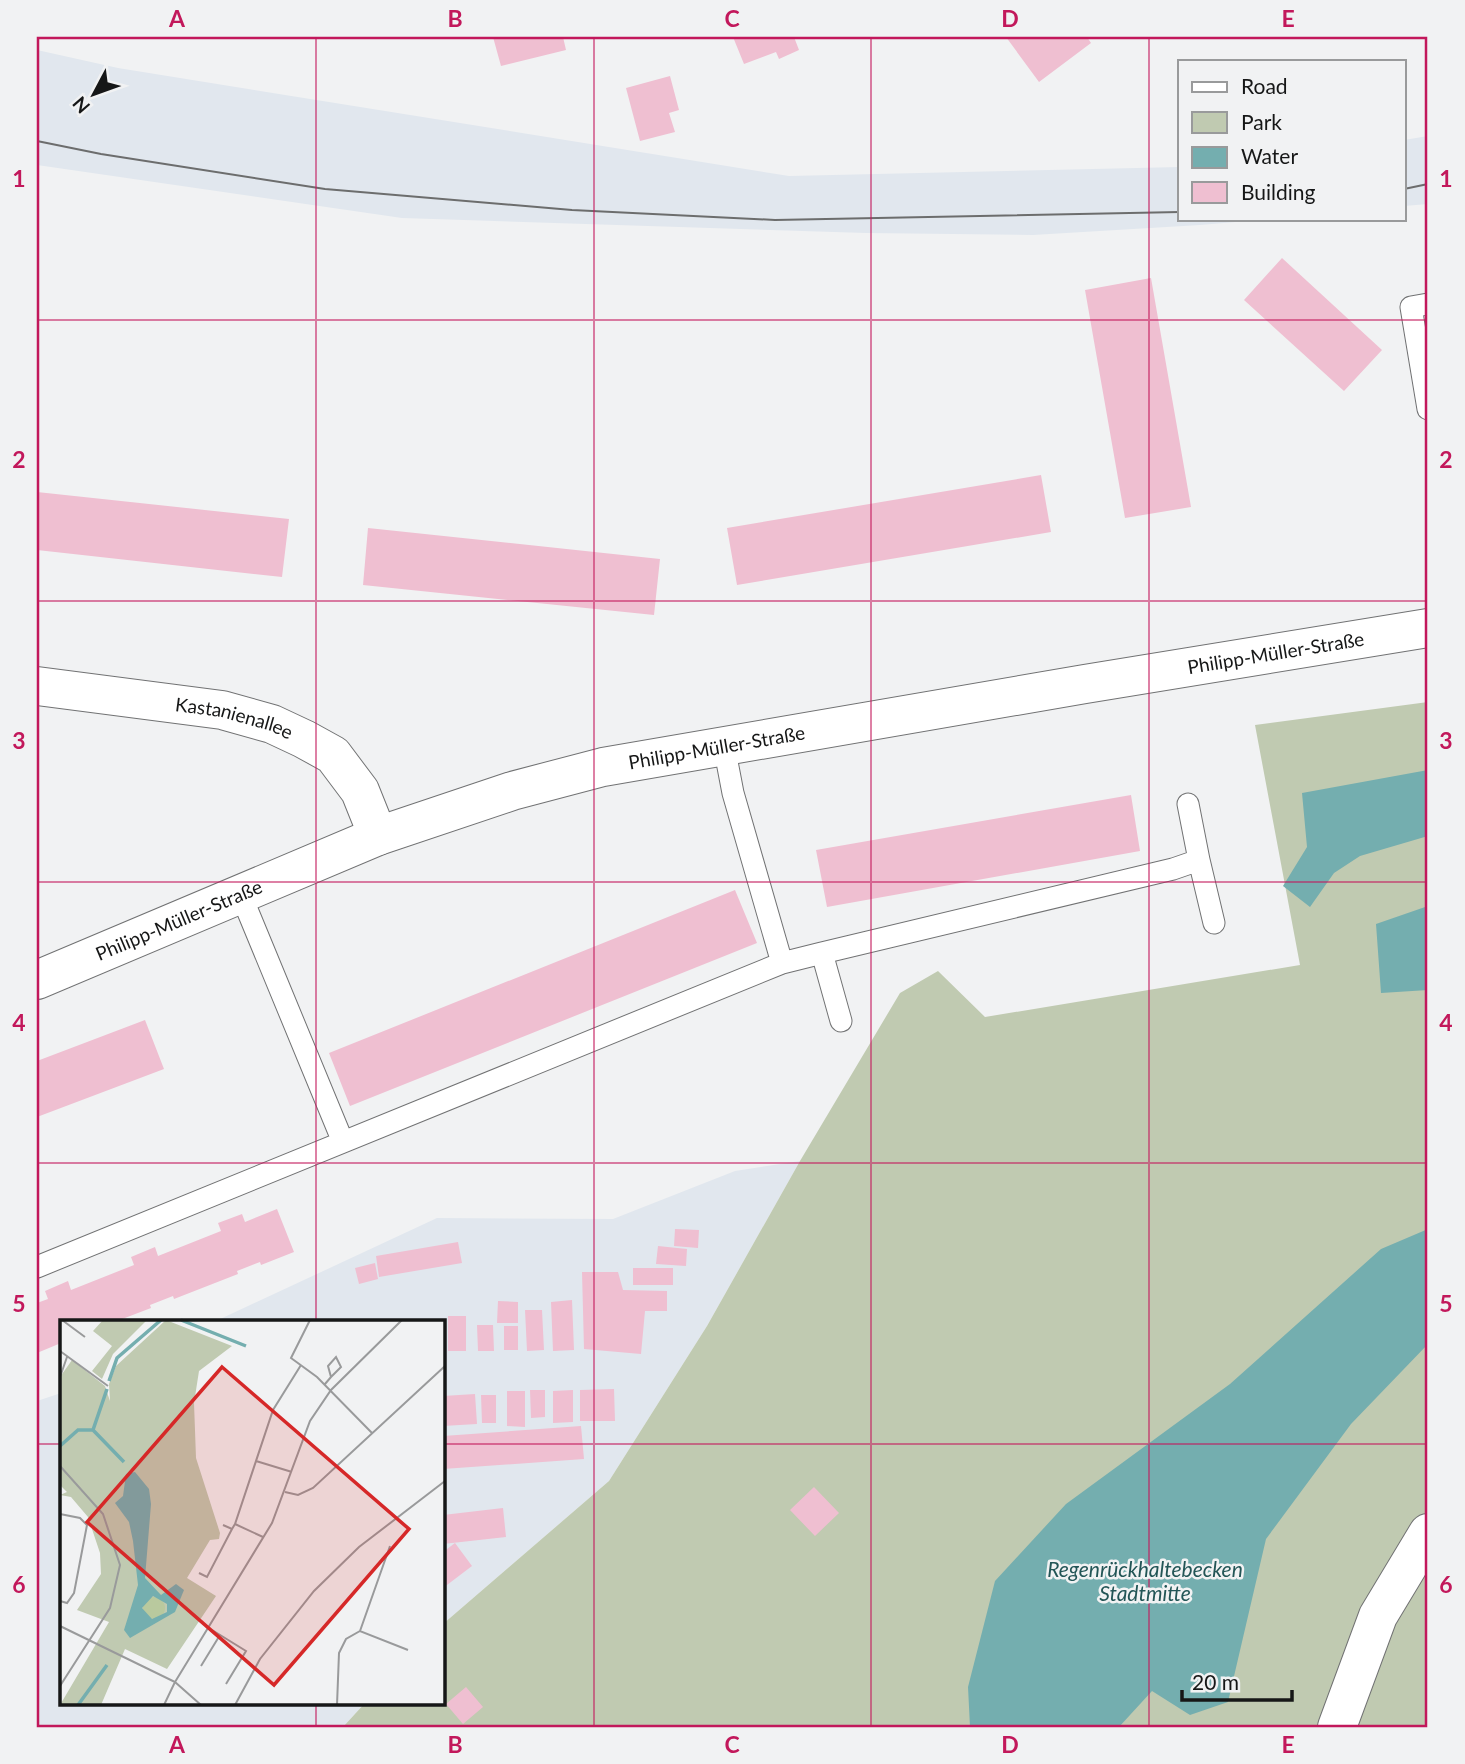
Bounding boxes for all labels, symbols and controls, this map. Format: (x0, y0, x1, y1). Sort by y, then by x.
text: A (168, 4, 186, 32)
text: B (447, 4, 463, 32)
text: C (724, 4, 740, 32)
text: D (1001, 4, 1019, 32)
text: E (1281, 4, 1295, 32)
north arrow (60, 60, 130, 130)
legend (1178, 60, 1406, 220)
text: Road (1241, 73, 1288, 98)
text: N (67, 92, 94, 119)
text: Park (1241, 109, 1282, 134)
text: Water (1241, 143, 1298, 168)
text: 1 (12, 164, 26, 192)
text: 1 (1439, 164, 1453, 192)
text: Building (1241, 179, 1316, 204)
text: 2 (12, 445, 26, 473)
text: 2 (1439, 445, 1453, 473)
street label: Philipp-Müller-Straße (1186, 627, 1366, 678)
street label: Kastanienallee (174, 692, 297, 743)
street label: Philipp-Müller-Straße (627, 720, 807, 773)
text: 3 (12, 726, 26, 754)
text: 3 (1439, 726, 1453, 754)
street label: Philipp-Müller-Straße (92, 874, 265, 965)
text: 4 (12, 1008, 26, 1036)
text: 4 (1439, 1008, 1453, 1036)
text: 5 (12, 1289, 26, 1317)
text: 5 (1439, 1289, 1453, 1317)
inset map (60, 1320, 444, 1704)
water label: Regenrückhaltebecken Stadtmitte (1047, 1556, 1243, 1605)
text: 6 (12, 1570, 26, 1598)
text: 6 (1439, 1570, 1453, 1598)
scale bar (1182, 1659, 1292, 1703)
text: 20 m (1192, 1669, 1239, 1694)
text: A (168, 1730, 186, 1758)
text: B (447, 1730, 463, 1758)
text: C (724, 1730, 740, 1758)
text: D (1001, 1730, 1019, 1758)
text: E (1281, 1730, 1295, 1758)

